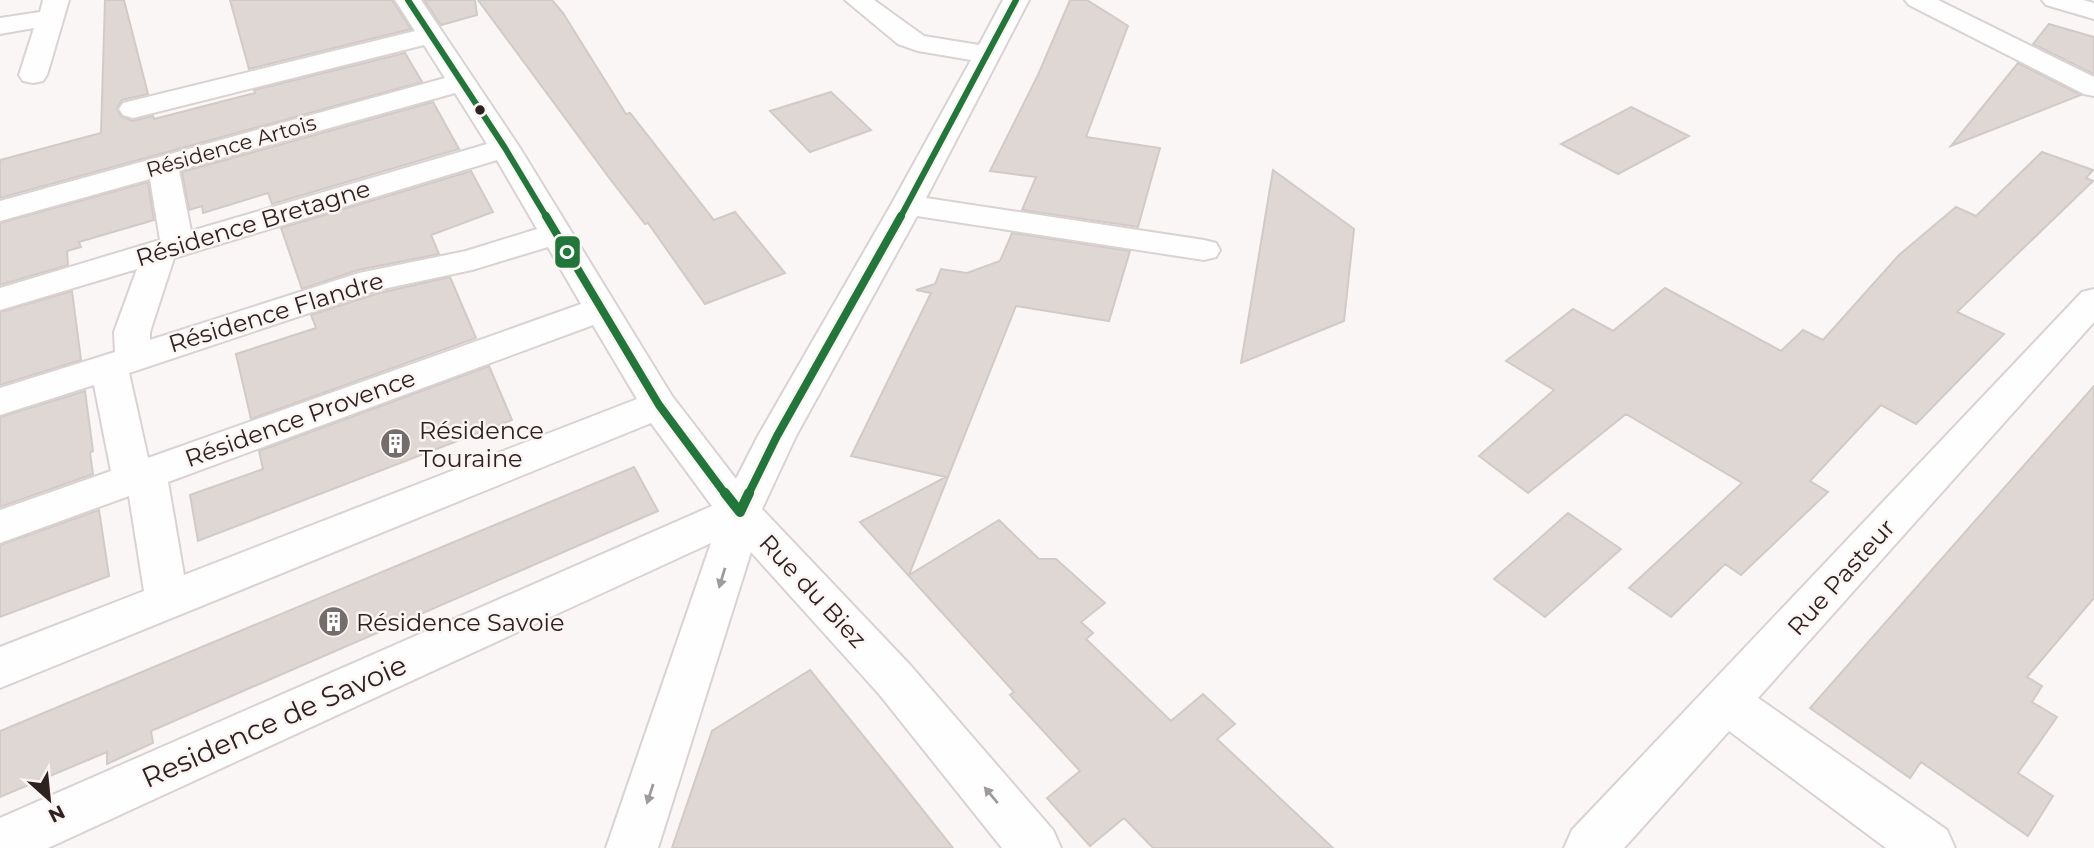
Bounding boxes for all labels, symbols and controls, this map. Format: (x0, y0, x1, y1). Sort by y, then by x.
unlabelled marker (473, 103, 487, 117)
street label: Résidence Artois (143, 110, 319, 182)
street label: Résidence Bretagne (132, 174, 374, 272)
line badge: O (554, 235, 581, 269)
text: O (559, 241, 575, 264)
street label: Résidence Flandre (165, 266, 387, 358)
street label: Résidence Provence (181, 363, 419, 473)
place label: Résidence Touraine (419, 416, 544, 473)
building icon: Résidence Touraine (379, 427, 413, 461)
street label: Rue Pasteur (1781, 513, 1901, 641)
street label: Rue du Biez (753, 528, 873, 654)
one-way arrow (716, 568, 726, 589)
building icon: Résidence Savoie (316, 605, 350, 639)
place label: Résidence Savoie (356, 608, 564, 637)
street label: Residence de Savoie (136, 647, 412, 795)
north arrow (14, 764, 84, 834)
one-way arrow (644, 784, 655, 805)
one-way arrow (984, 787, 999, 805)
text: N (44, 800, 69, 827)

